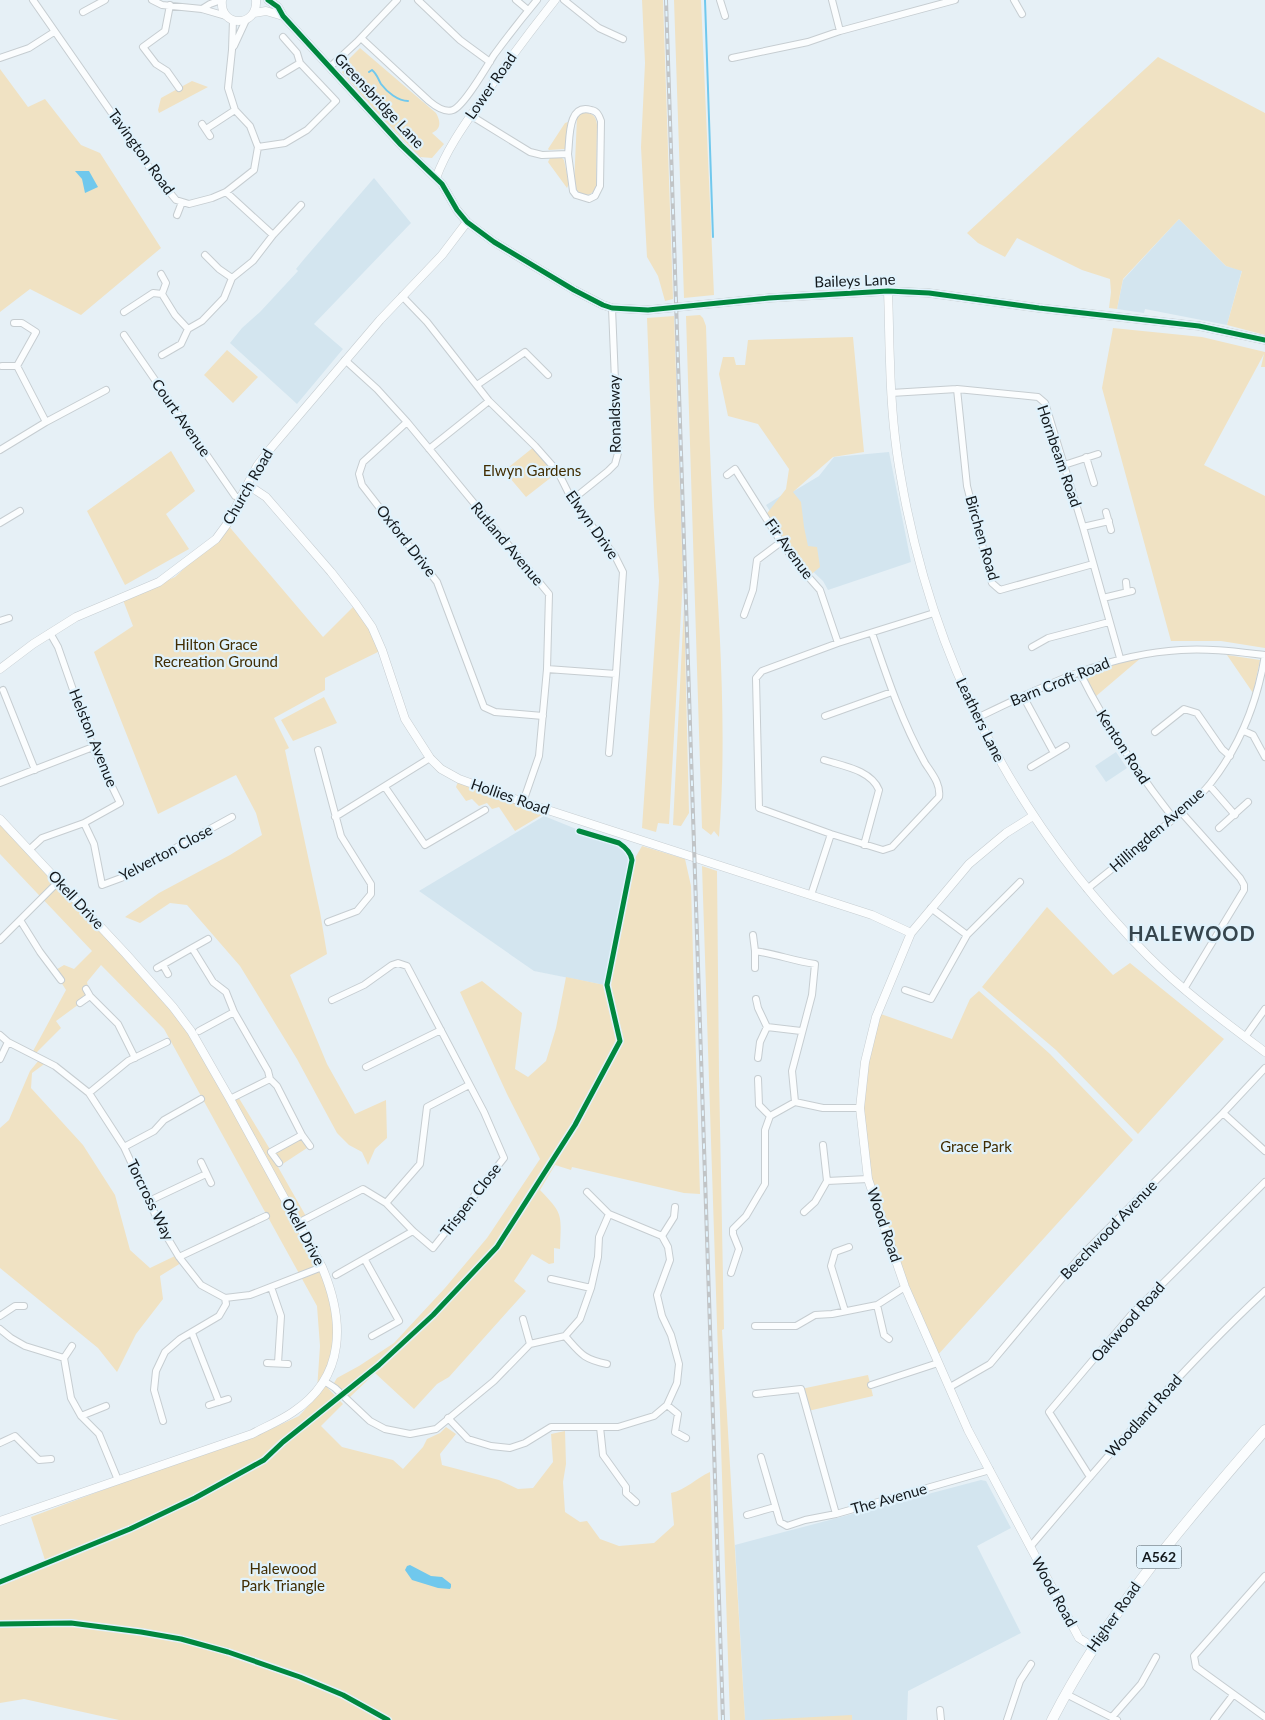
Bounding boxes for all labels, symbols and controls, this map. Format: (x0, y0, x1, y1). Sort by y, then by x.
street label: Greensbridge Lane (331, 49, 428, 152)
street label: Lower Road (461, 49, 520, 122)
street label: Tavington Road (105, 105, 179, 198)
street label: Baileys Lane (814, 270, 896, 290)
street label: Ronaldsway (604, 374, 624, 453)
street label: Court Avenue (148, 375, 215, 460)
street label: Hornbeam Road (1034, 402, 1086, 509)
street label: Church Road (218, 445, 276, 528)
park label: Elwyn Gardens (483, 461, 581, 479)
street label: Elwyn Drive (563, 487, 623, 562)
street label: Birchen Road (962, 493, 1004, 582)
street label: Rutland Avenue (468, 498, 548, 589)
street label: Oxford Drive (373, 501, 440, 580)
street label: Fir Avenue (762, 515, 818, 582)
park label: Hilton Grace Recreation Ground (154, 635, 278, 670)
street label: Barn Croft Road (1007, 653, 1112, 709)
street label: Leathers Lane (953, 675, 1009, 765)
street label: Helston Avenue (66, 686, 122, 789)
street label: Kenton Road (1093, 706, 1155, 787)
street label: Hollies Road (469, 774, 552, 818)
street label: Hillingden Avenue (1105, 783, 1207, 875)
street label: Yelverton Close (116, 820, 215, 884)
street label: Okell Drive (45, 866, 108, 932)
district label: HALEWOOD (1128, 921, 1256, 945)
park label: Grace Park (940, 1137, 1012, 1155)
street label: Torcross Way (124, 1156, 178, 1243)
street label: Trispen Close (436, 1159, 504, 1240)
street label: Beechwood Avenue (1056, 1176, 1160, 1283)
street label: Wood Road (864, 1185, 906, 1264)
street label: Okell Drive (279, 1195, 329, 1268)
street label: Oakwood Road (1087, 1278, 1168, 1365)
street label: Woodland Road (1101, 1370, 1185, 1460)
street label: The Avenue (849, 1479, 929, 1517)
road number: A562 (1136, 1545, 1182, 1568)
street label: Wood Road (1028, 1553, 1081, 1630)
park label: Halewood Park Triangle (241, 1559, 325, 1594)
street label: Higher Road (1082, 1578, 1144, 1655)

